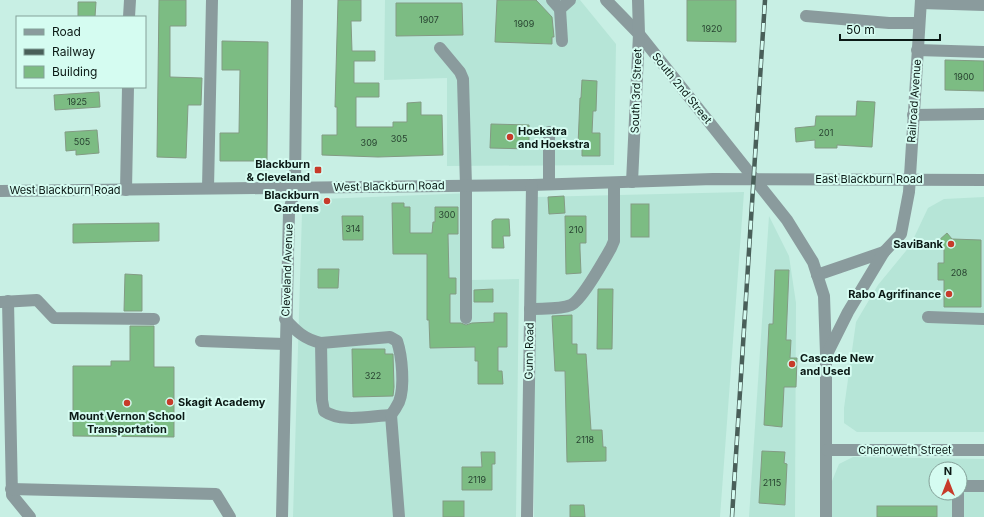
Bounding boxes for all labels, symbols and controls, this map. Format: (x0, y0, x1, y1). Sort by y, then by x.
house number: 1907 (419, 14, 439, 25)
legend (16, 16, 146, 88)
scale bar (840, 16, 940, 42)
house number: 1909 (514, 18, 535, 29)
text: 50 m (846, 22, 875, 37)
house number: 1920 (702, 23, 723, 34)
text: Road (52, 24, 81, 39)
text: Railway (52, 44, 96, 59)
street label: South 3rd Street (628, 48, 644, 134)
street label: South 2nd Street (649, 50, 715, 127)
street label: Railroad Avenue (904, 59, 924, 143)
text: Building (52, 64, 97, 79)
house number: 1900 (954, 71, 975, 82)
house number: 1925 (67, 96, 87, 107)
place label: Hoekstra and Hoekstra (518, 124, 590, 151)
house number: 201 (819, 127, 833, 138)
marker: Hoekstra and Hoekstra (505, 132, 515, 142)
house number: 305 (391, 133, 407, 144)
house number: 505 (74, 136, 90, 147)
house number: 309 (361, 137, 378, 148)
place label: Blackburn & Cleveland (246, 157, 310, 184)
marker: Blackburn & Cleveland (313, 165, 323, 175)
street label: East Blackburn Road (815, 172, 923, 186)
street label: West Blackburn Road (333, 178, 445, 194)
street label: West Blackburn Road (9, 183, 121, 197)
place label: Blackburn Gardens (264, 188, 319, 215)
marker: Blackburn Gardens (322, 196, 332, 206)
house number: 300 (439, 209, 456, 220)
street label: Cleveland Avenue (278, 223, 296, 317)
house number: 314 (345, 223, 361, 234)
house number: 210 (569, 224, 584, 235)
place label: SaviBank (893, 237, 944, 251)
marker: SaviBank (946, 239, 956, 249)
house number: 208 (951, 267, 968, 278)
place label: Rabo Agrifinance (848, 287, 941, 301)
marker: Rabo Agrifinance (944, 289, 954, 299)
street label: Gunn Road (522, 322, 536, 380)
place label: Cascade New and Used (800, 351, 875, 378)
marker: Cascade New and Used (787, 359, 797, 369)
house number: 322 (365, 370, 381, 381)
place label: Skagit Academy (178, 395, 266, 409)
marker: Skagit Academy (165, 397, 175, 407)
marker: Mount Vernon School Transportation (122, 398, 132, 408)
place label: Mount Vernon School Transportation (69, 409, 185, 436)
house number: 2118 (576, 434, 595, 445)
street label: Chenoweth Street (858, 443, 952, 457)
north arrow (928, 461, 968, 501)
text: N (944, 464, 952, 478)
house number: 2119 (468, 474, 487, 485)
house number: 2115 (763, 477, 781, 488)

